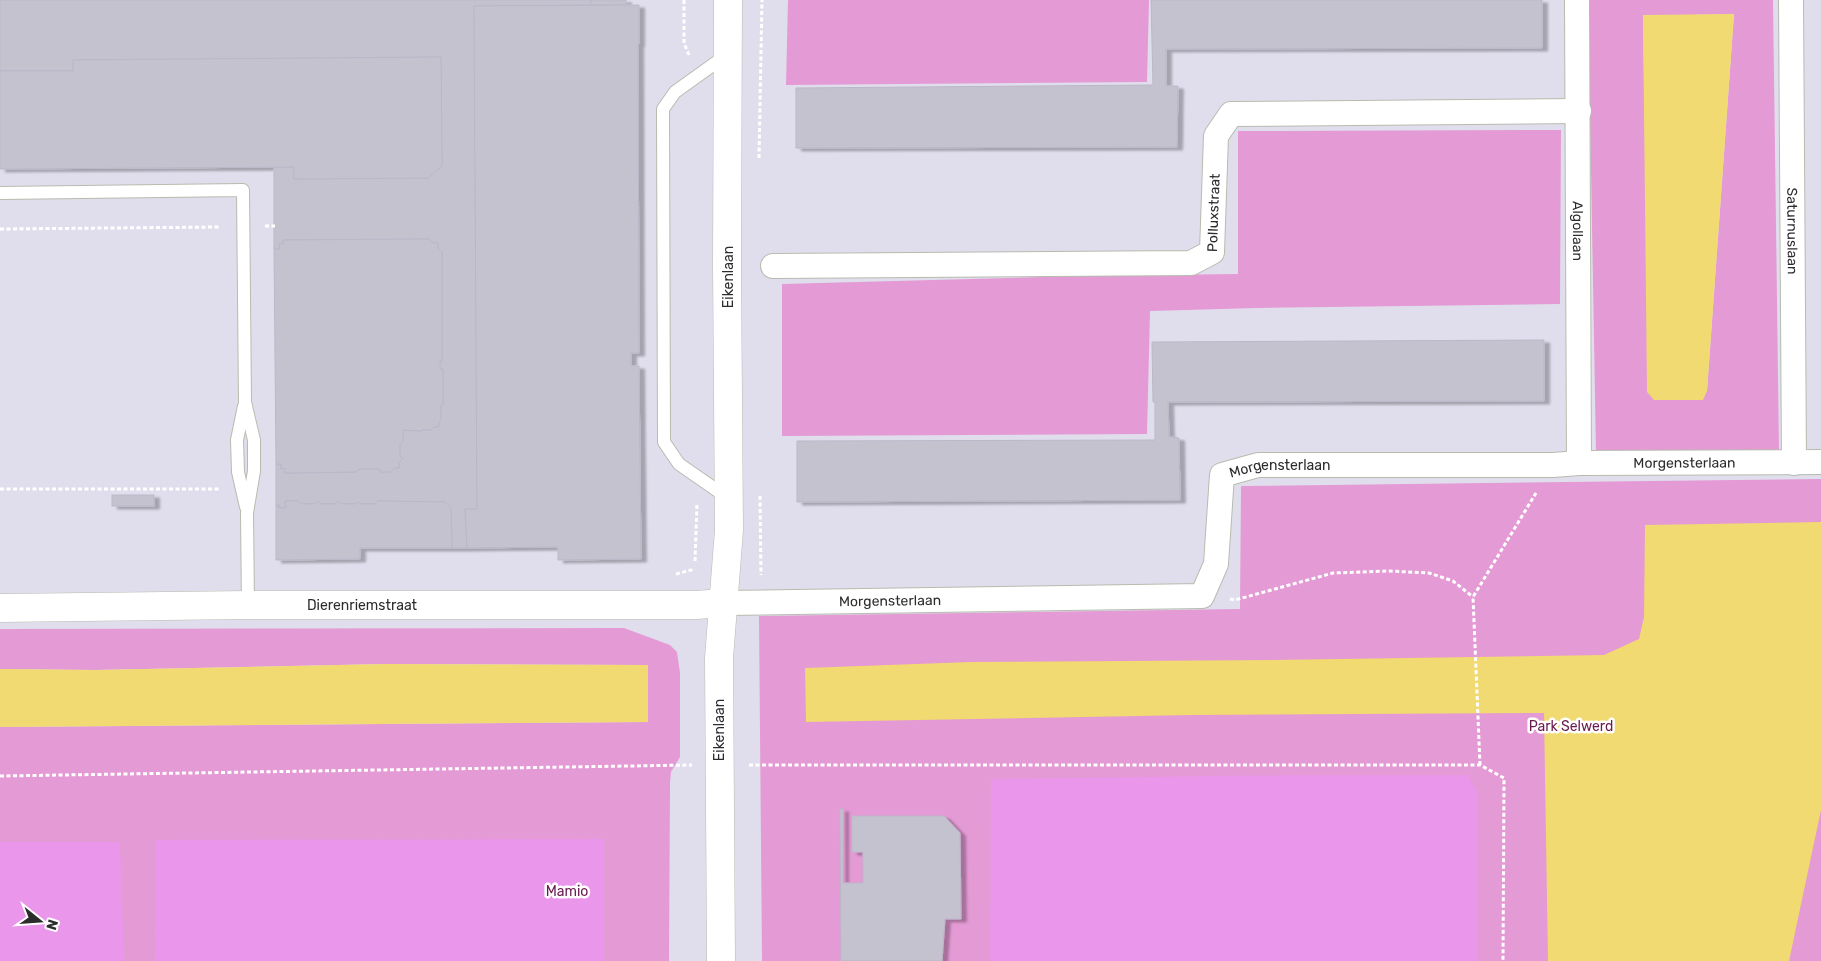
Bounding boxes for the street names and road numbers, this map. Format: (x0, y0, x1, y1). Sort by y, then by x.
street label: Polluxstraat (1204, 173, 1223, 252)
street label: Saturnuslaan (1784, 187, 1801, 275)
street label: Algollaan (1569, 201, 1587, 261)
street label: Eikenlaan (720, 246, 737, 308)
street label: Morgensterlaan (1633, 454, 1736, 471)
street label: Morgensterlaan (1227, 456, 1331, 481)
street label: Morgensterlaan (839, 591, 941, 610)
street label: Dierenriemstraat (307, 597, 418, 614)
street label: Eikenlaan (711, 699, 728, 761)

